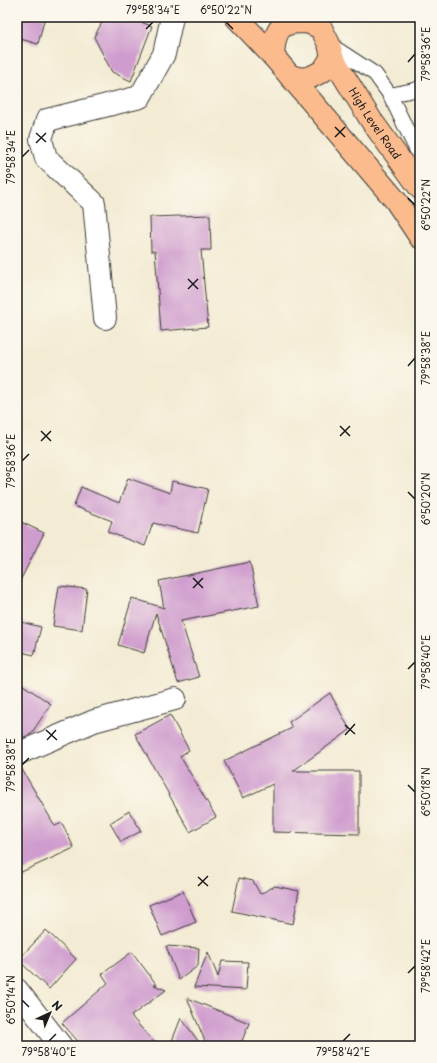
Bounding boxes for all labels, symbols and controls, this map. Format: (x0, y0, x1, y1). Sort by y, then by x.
text: 79°58'34"E (126, 2, 180, 17)
text: 6°50'22"N (200, 2, 252, 17)
text: 79°58'36"E (418, 27, 433, 81)
street label: High Level Road (345, 84, 406, 162)
text: 79°58'34"E (3, 130, 18, 184)
text: 6°50'22"N (418, 179, 433, 231)
text: 79°58'38"E (418, 331, 433, 385)
text: 79°58'36"E (3, 434, 18, 488)
text: 6°50'20"N (418, 472, 433, 525)
text: 79°58'40"E (418, 635, 433, 689)
text: 79°58'38"E (3, 738, 18, 792)
text: 6°50'18"N (418, 767, 433, 817)
text: 79°58'42"E (418, 939, 433, 993)
text: 6°50'14"N (3, 975, 18, 1025)
north arrow (30, 993, 70, 1033)
text: N (48, 996, 67, 1015)
text: 79°58'40"E (22, 1044, 76, 1059)
text: 79°58'42"E (316, 1044, 370, 1059)

